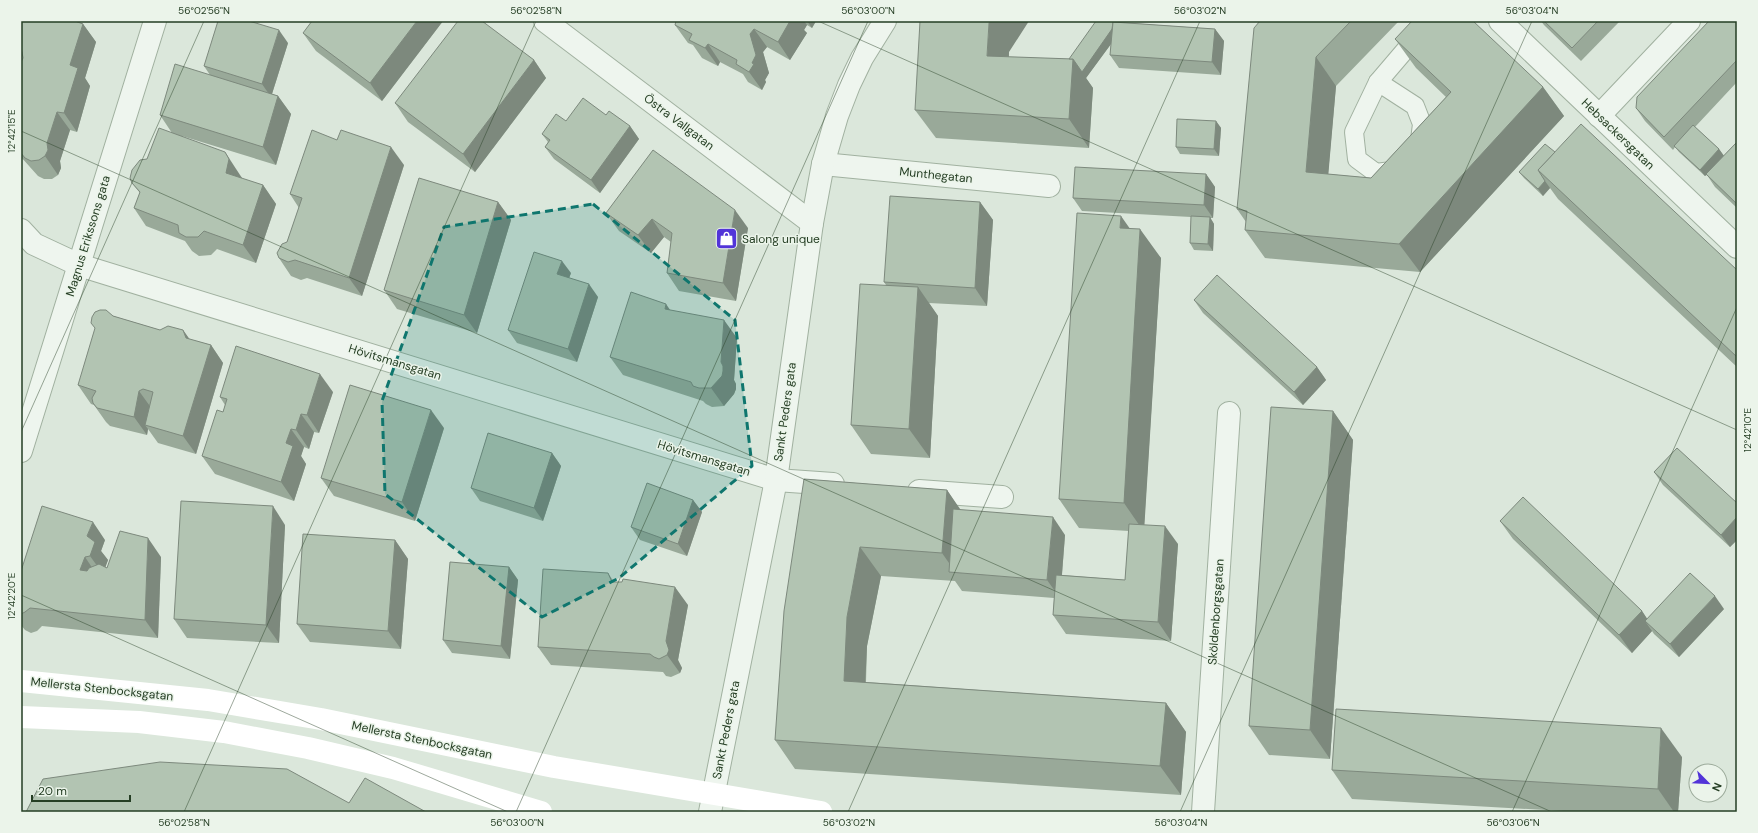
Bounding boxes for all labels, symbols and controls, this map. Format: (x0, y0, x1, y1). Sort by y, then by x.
text: 56°02'56"N (178, 4, 230, 17)
text: 56°02'58"N (510, 4, 562, 17)
text: 56°03'00"N (841, 4, 895, 17)
text: 56°03'02"N (1174, 4, 1226, 17)
text: 56°03'04"N (1506, 4, 1559, 17)
street label: Östra Vallgatan (641, 90, 718, 154)
street label: Hebsackersgatan (1578, 95, 1658, 173)
text: 12°42'15"E (5, 109, 18, 153)
street label: Munthegatan (899, 163, 973, 187)
street label: Magnus Erikssons gata (62, 174, 114, 298)
shop icon: Salong unique (714, 226, 740, 252)
place label: Salong unique (742, 231, 820, 247)
street label: Hövitsmansgatan (347, 340, 443, 384)
street label: Sankt Peders gata (770, 361, 800, 463)
text: 12°42'10"E (1741, 408, 1754, 452)
street label: Hövitsmansgatan (656, 436, 752, 480)
street label: Sköldenborgsgatan (1204, 558, 1228, 666)
text: 12°42'20"E (5, 572, 18, 619)
street label: Mellersta Stenbocksgatan (30, 674, 174, 704)
street label: Sankt Peders gata (709, 679, 743, 781)
street label: Mellersta Stenbocksgatan (350, 717, 494, 763)
north arrow (1688, 763, 1728, 803)
scale bar (32, 777, 130, 803)
text: N (1709, 781, 1725, 794)
text: 20 m (38, 783, 67, 799)
text: 56°02'58"N (158, 816, 210, 829)
text: 56°03'00"N (490, 816, 544, 829)
text: 56°03'02"N (823, 816, 875, 829)
text: 56°03'04"N (1155, 816, 1208, 829)
text: 56°03'06"N (1486, 816, 1540, 829)

